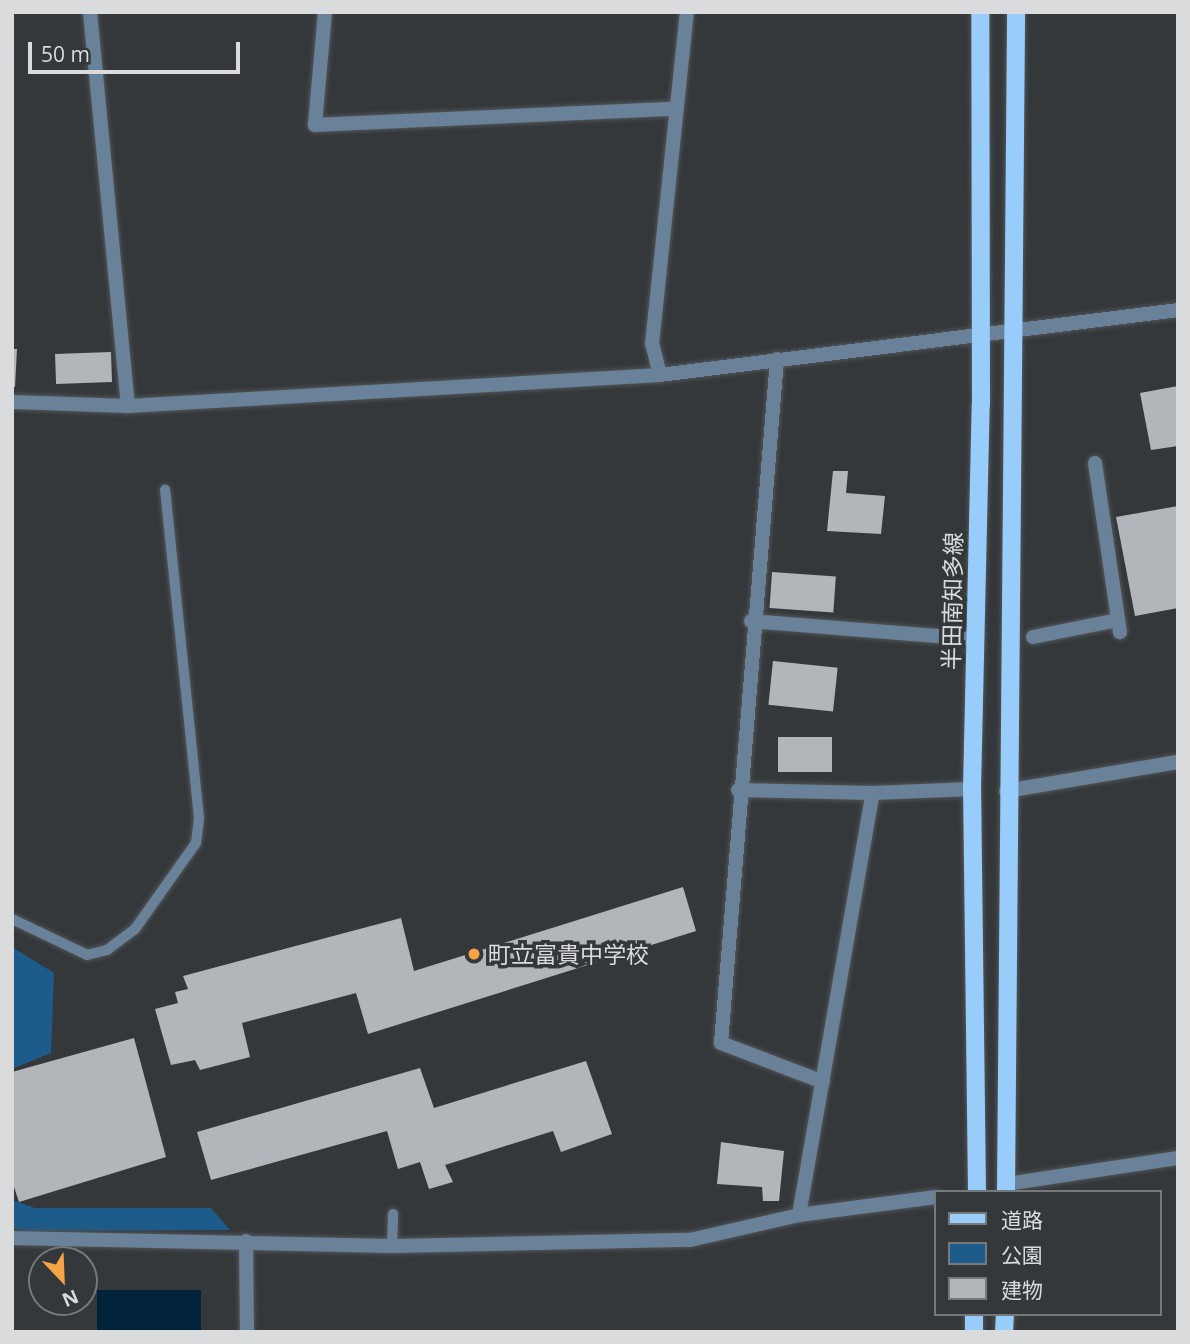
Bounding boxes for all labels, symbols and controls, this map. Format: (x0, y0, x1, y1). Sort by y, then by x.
scale bar (32, 28, 243, 72)
text: 50 m (41, 40, 90, 68)
street label: 半田南知多線 (937, 532, 967, 670)
place label: 町立富貴中学校 (488, 940, 649, 968)
marker: 町立富貴中学校 (466, 946, 482, 962)
legend (934, 1190, 1162, 1316)
text: 道路 (1001, 1206, 1043, 1234)
text: 公園 (1001, 1241, 1043, 1269)
north arrow (28, 1246, 98, 1316)
text: 建物 (1001, 1276, 1043, 1304)
text: N (58, 1284, 83, 1313)

